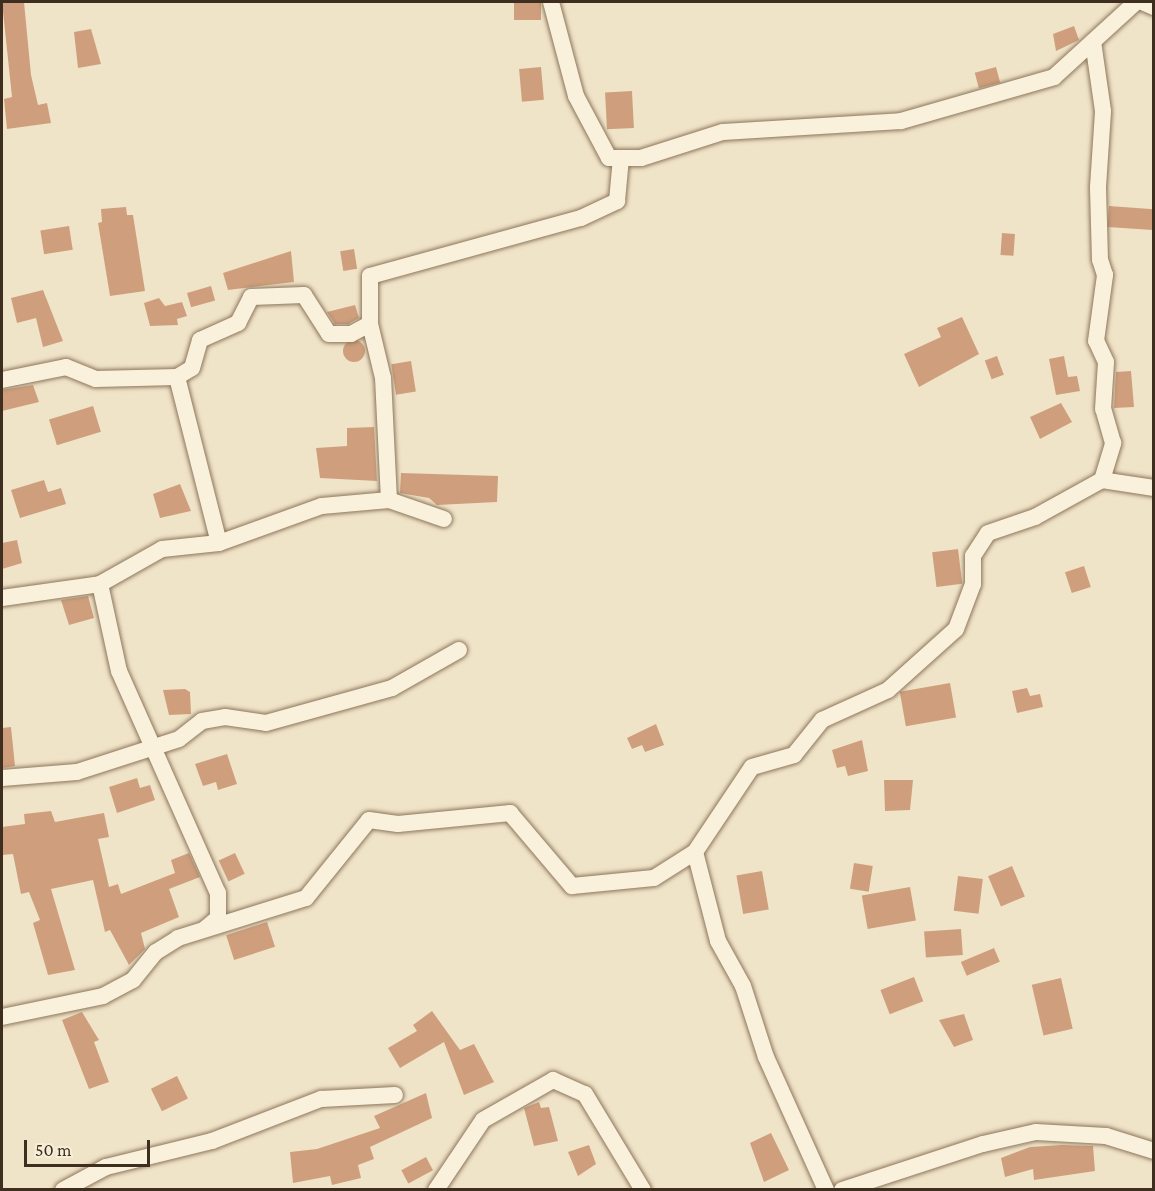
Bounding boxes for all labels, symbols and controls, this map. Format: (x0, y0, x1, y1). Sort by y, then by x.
scale bar (27, 1128, 153, 1166)
text: 50 m (35, 1140, 72, 1160)

